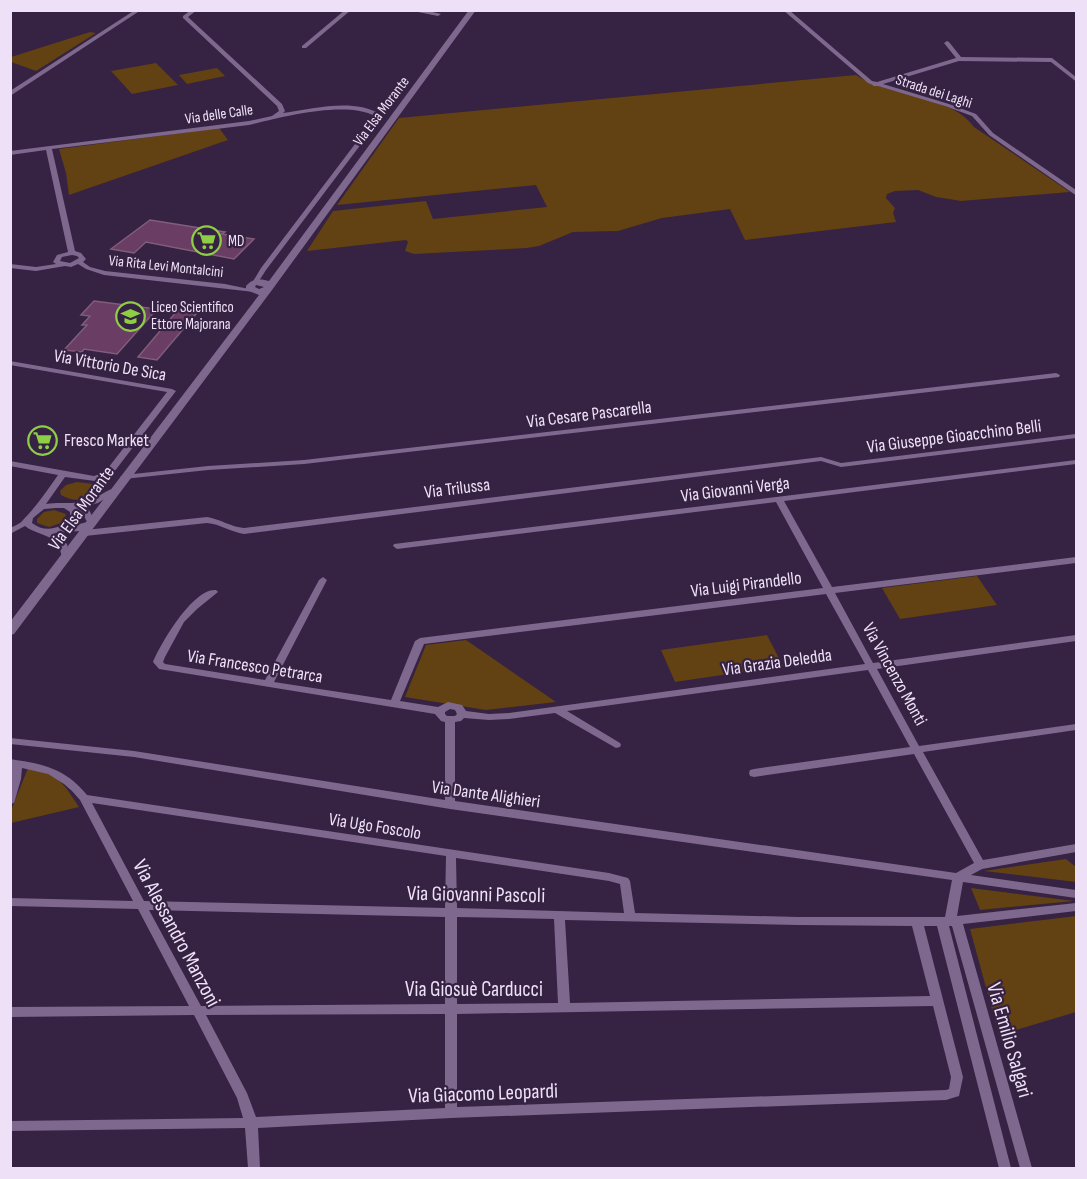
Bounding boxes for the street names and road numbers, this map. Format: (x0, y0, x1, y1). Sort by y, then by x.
street label: Strada dei Laghi (893, 70, 975, 113)
street label: Via Elsa Morante (349, 73, 414, 150)
street label: Via delle Calle (184, 100, 254, 129)
street label: Via Rita Levi Montalcini (108, 251, 224, 282)
street label: Via Vittorio De Sica (52, 345, 168, 386)
street label: Via Cesare Pascarella (525, 396, 653, 433)
street label: Via Giuseppe Gioacchino Belli (866, 415, 1043, 458)
street label: Via Elsa Morante (44, 462, 119, 554)
street label: Via Giovanni Verga (679, 472, 791, 507)
street label: Via Trilussa (423, 474, 491, 503)
street label: Via Luigi Pirandello (689, 567, 803, 602)
street label: Via Vincenzo Monti (858, 619, 931, 729)
street label: Via Grazia Deledda (721, 644, 833, 681)
street label: Via Francesco Petrarca (186, 645, 324, 688)
street label: Via Dante Alighieri (430, 777, 541, 812)
street label: Via Ugo Foscolo (327, 809, 423, 844)
street label: Via Alessandro Manzoni (127, 855, 226, 1011)
street label: Via Giovanni Pascoli (407, 881, 545, 908)
street label: Via Giosuè Carducci (405, 977, 543, 1002)
street label: Via Emilio Salgari (981, 980, 1038, 1100)
street label: Via Giacomo Leopardi (408, 1078, 558, 1109)

